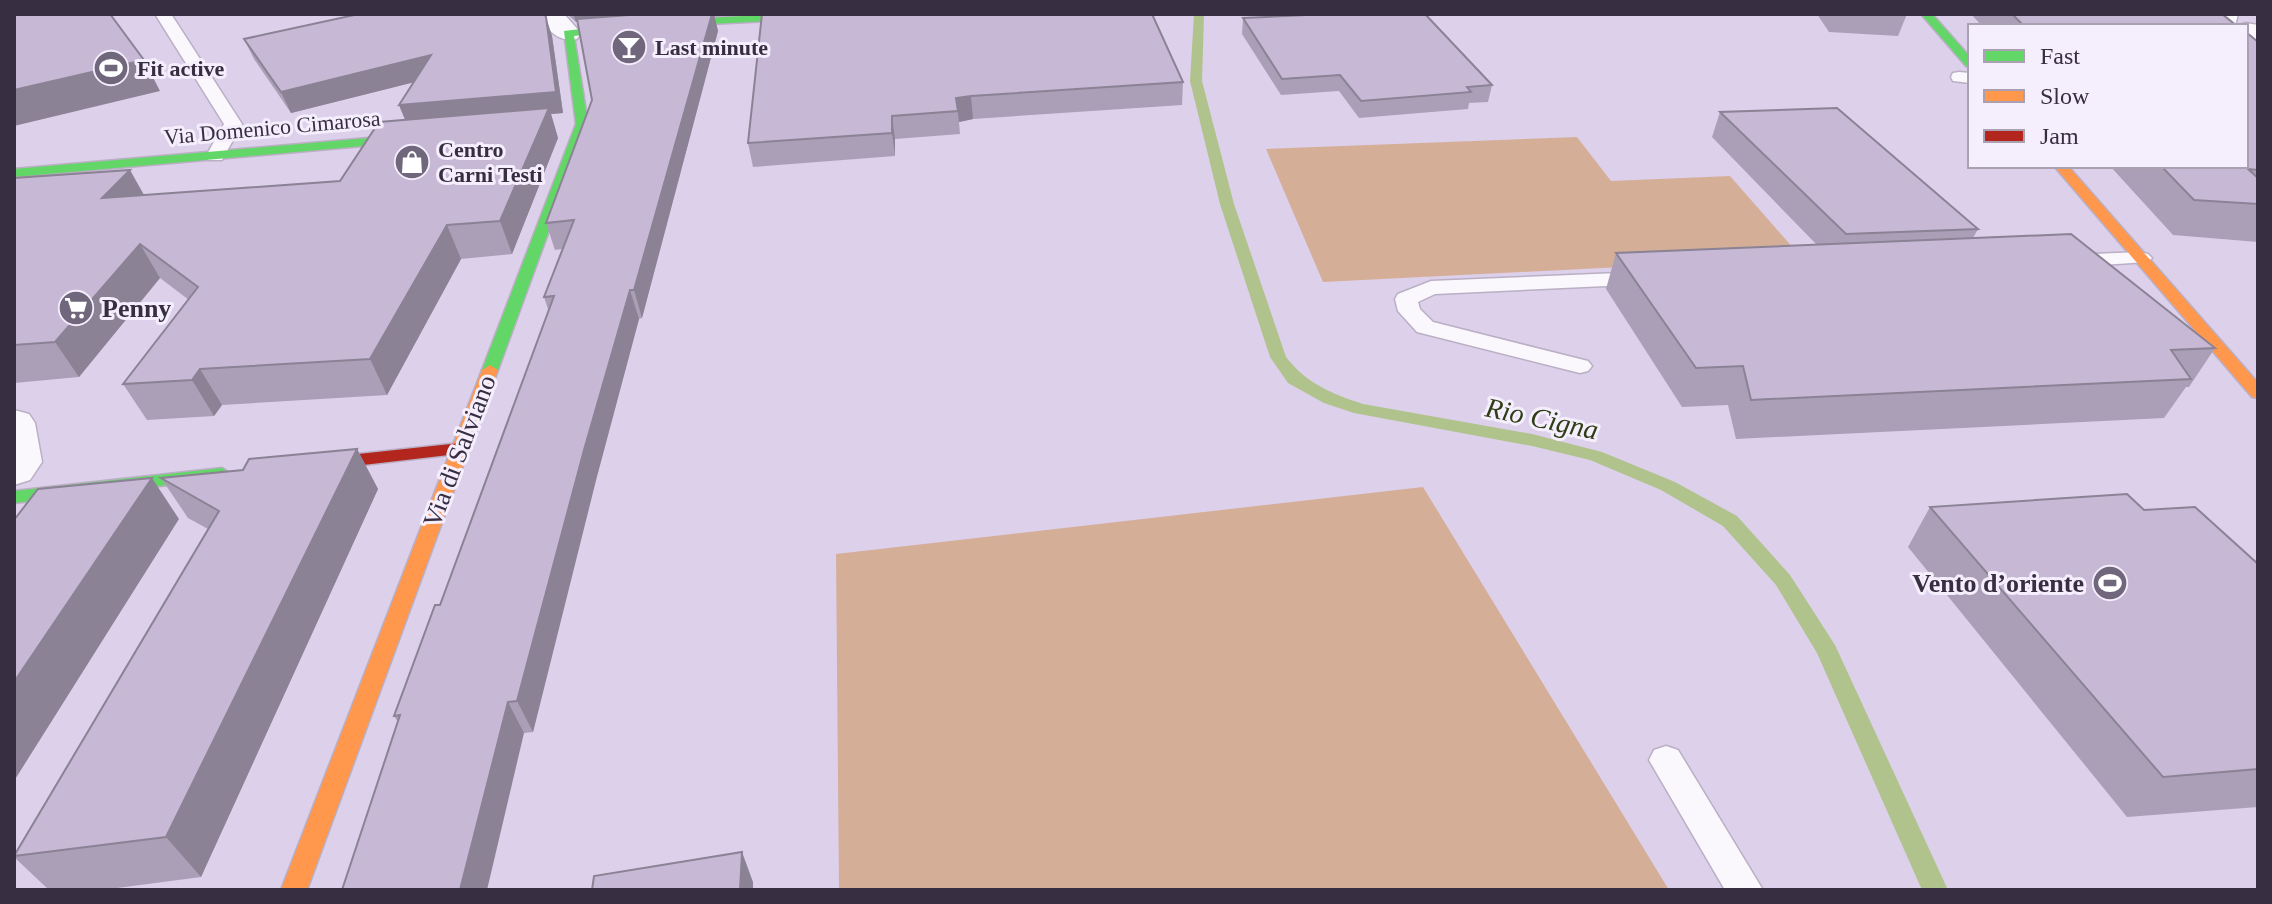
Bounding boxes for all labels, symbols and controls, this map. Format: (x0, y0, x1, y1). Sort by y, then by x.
legend (1968, 24, 2248, 168)
bar icon: Last minute (610, 28, 648, 66)
place label: Last minute (655, 35, 768, 60)
text: Fast (2040, 43, 2080, 69)
sports icon: Fit active (92, 49, 130, 87)
place label: Fit active (137, 56, 225, 81)
text: Slow (2040, 83, 2090, 109)
street label: Via Domenico Cimarosa (163, 106, 382, 149)
text: Jam (2040, 123, 2079, 149)
place label: Centro Carni Testi (438, 137, 543, 187)
shop icon: Centro Carni Testi (393, 143, 431, 181)
supermarket icon: Penny (57, 289, 95, 327)
place label: Penny (102, 294, 171, 323)
street label: Via di Salviano (417, 371, 502, 531)
water label: Rio Cigna (1482, 391, 1601, 446)
sports icon: Vento d’oriente (2091, 564, 2129, 602)
place label: Vento d’oriente (1912, 569, 2084, 598)

